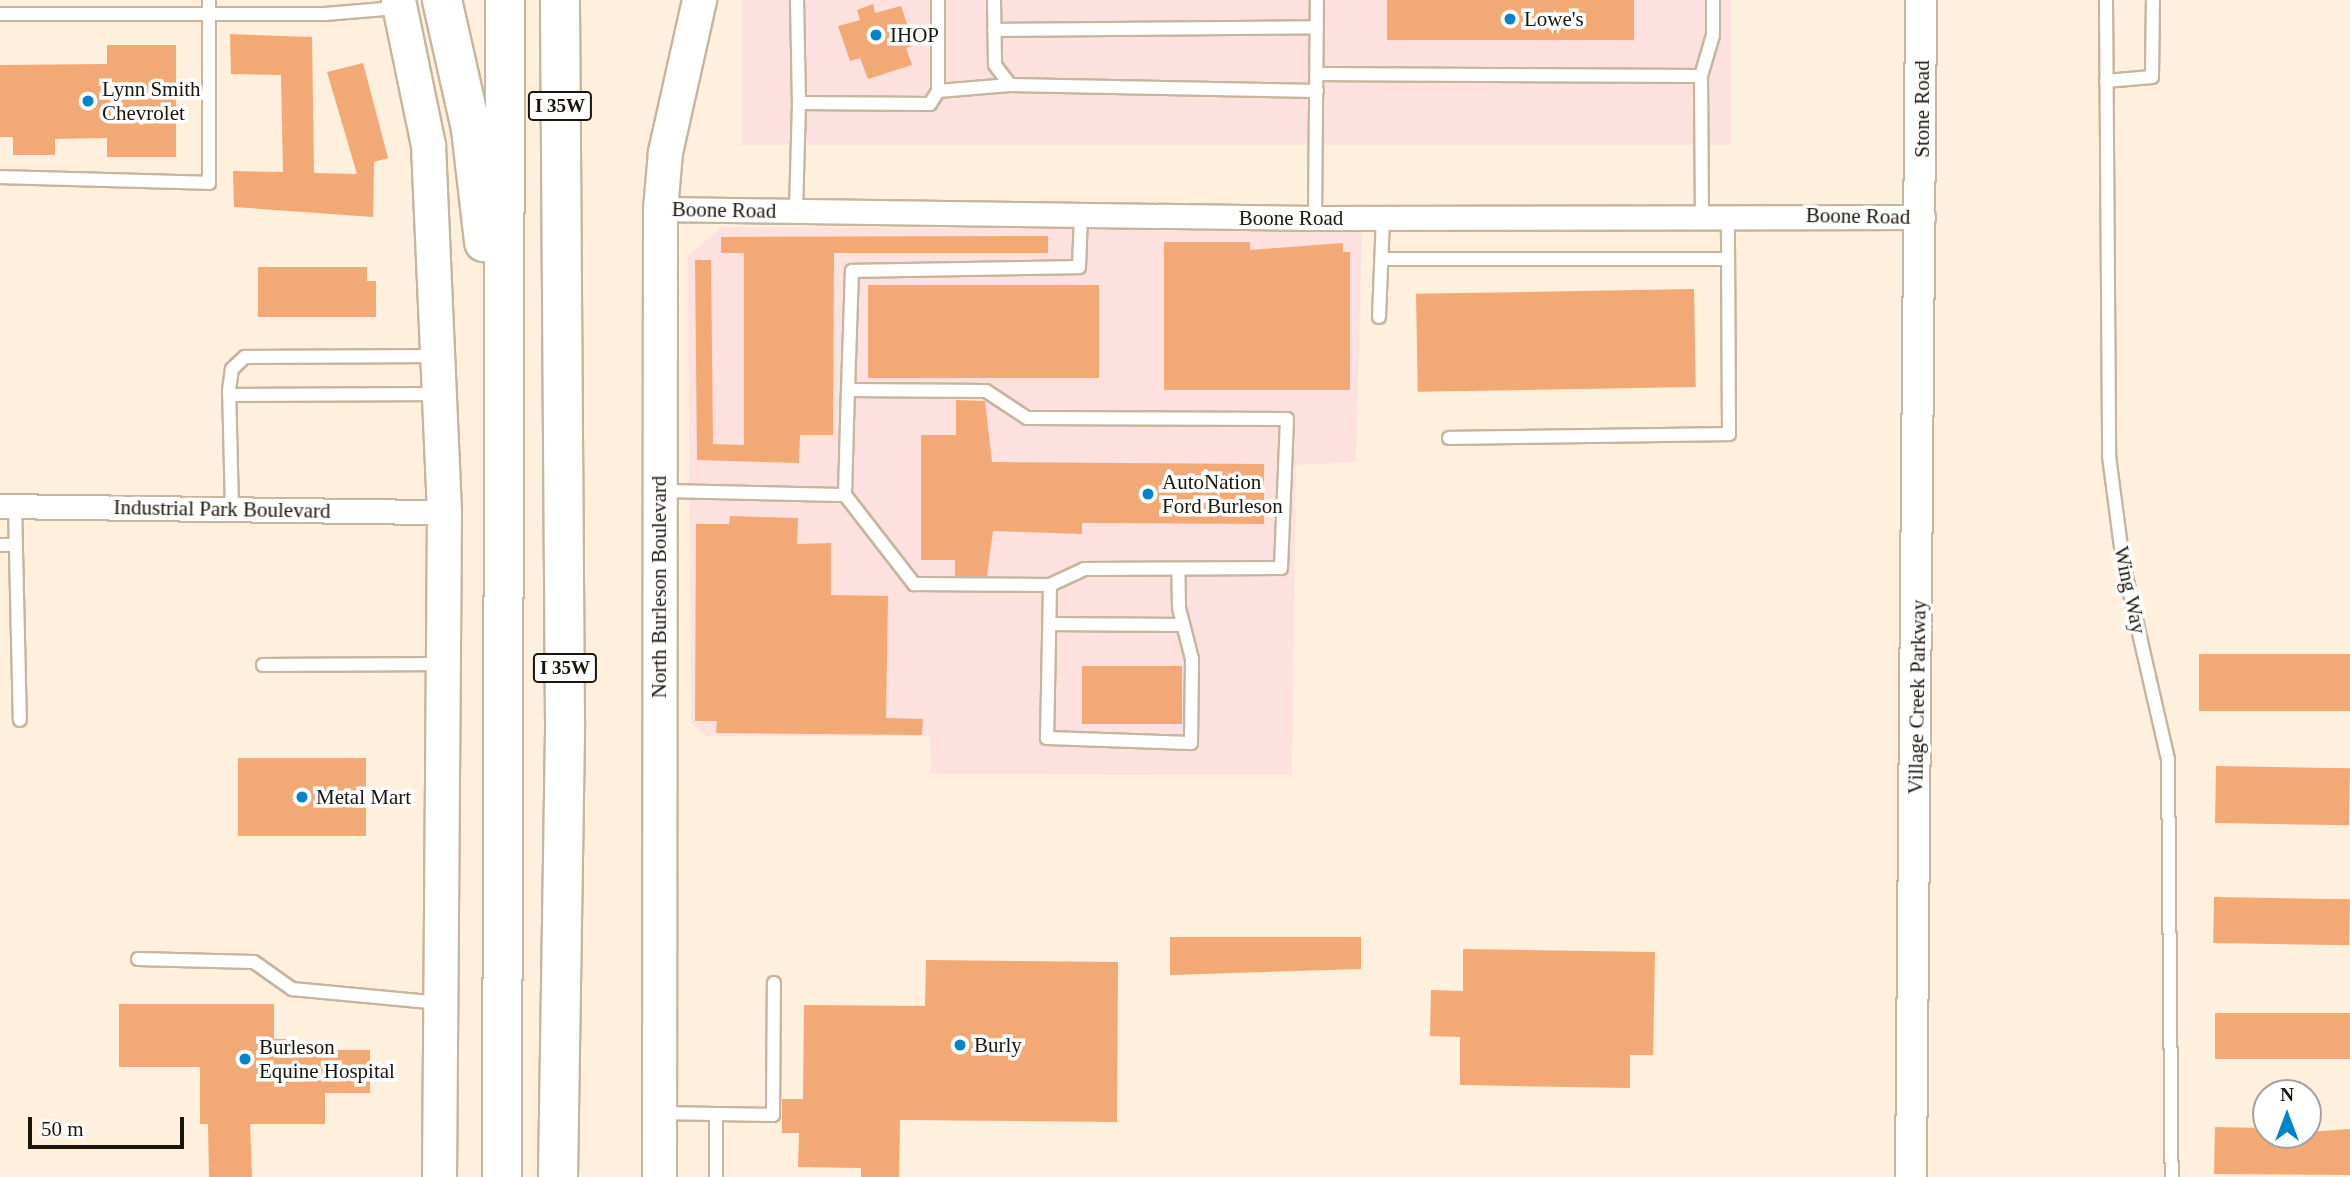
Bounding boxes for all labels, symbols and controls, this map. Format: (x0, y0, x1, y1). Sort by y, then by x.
place label: Lowe's (1524, 6, 1584, 32)
marker: Lowe's (1502, 11, 1518, 27)
place label: IHOP (890, 22, 939, 48)
marker: IHOP (868, 27, 884, 43)
street label: Stone Road (1909, 60, 1935, 158)
place label: Lynn Smith Chevrolet (102, 76, 201, 126)
road number: I 35W (527, 90, 593, 122)
marker: Lynn Smith Chevrolet (80, 93, 96, 109)
street label: Boone Road (672, 196, 776, 224)
street label: Boone Road (1806, 202, 1910, 230)
street label: Boone Road (1239, 205, 1343, 231)
place label: AutoNation Ford Burleson (1162, 469, 1283, 519)
street label: North Burleson Boulevard (646, 476, 672, 698)
marker: AutoNation Ford Burleson (1140, 486, 1156, 502)
street label: Industrial Park Boulevard (113, 495, 331, 523)
street label: Wing Way (2108, 544, 2152, 636)
street label: Village Creek Parkway (1903, 599, 1931, 795)
road number: I 35W (532, 652, 598, 684)
place label: Metal Mart (316, 784, 411, 810)
marker: Metal Mart (294, 789, 310, 805)
place label: Burly (974, 1032, 1022, 1058)
place label: Burleson Equine Hospital (259, 1034, 395, 1084)
marker: Burly (952, 1037, 968, 1053)
marker: Burleson Equine Hospital (237, 1051, 253, 1067)
north arrow (2252, 1079, 2322, 1149)
text: N (2280, 1084, 2294, 1105)
scale bar (32, 1104, 187, 1148)
text: 50 m (41, 1117, 84, 1141)

